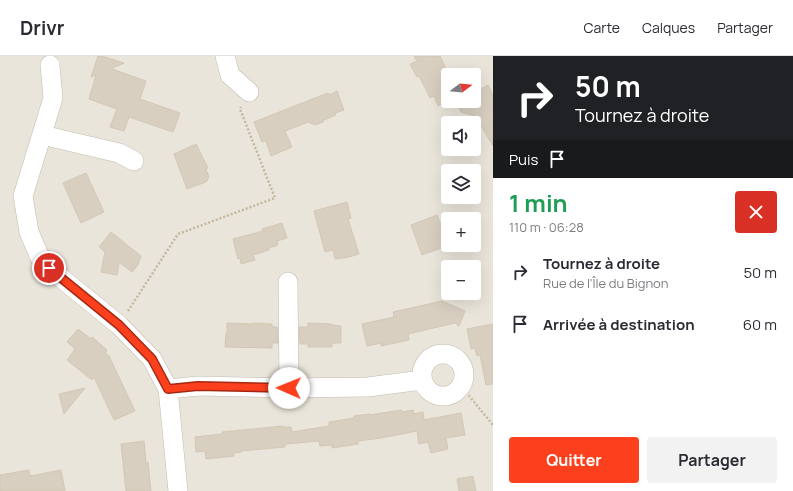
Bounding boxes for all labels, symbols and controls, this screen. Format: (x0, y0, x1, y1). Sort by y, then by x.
text: Drivr (20, 15, 64, 41)
text: Carte (584, 18, 620, 37)
text: Calques (642, 18, 695, 37)
text: Partager (717, 18, 773, 37)
text: 50 m (575, 67, 641, 105)
north arrow (441, 68, 481, 108)
map controls (441, 68, 481, 300)
icon: right (509, 72, 561, 124)
text: Tournez à droite (575, 103, 709, 127)
button: sound (441, 116, 481, 156)
icon: arrive (546, 148, 568, 170)
text: Puis (509, 149, 538, 170)
button: layers (441, 164, 481, 204)
text: 1 min (509, 186, 568, 219)
button: close (735, 191, 777, 233)
button: + (441, 212, 481, 252)
text: 110 m · 06:28 (509, 218, 584, 236)
pin (32, 251, 66, 285)
text: Tournez à droite (543, 253, 660, 274)
icon: arrive (38, 257, 60, 279)
button: − (441, 260, 481, 300)
icon: right (509, 261, 531, 283)
text: 50 m (743, 262, 777, 283)
text: Rue de l'Île du Bignon (543, 274, 669, 292)
icon: arrive (509, 313, 531, 335)
text: Arrivée à destination (543, 314, 695, 335)
text: 60 m (743, 314, 777, 335)
position arrow (268, 367, 310, 409)
button: Quitter (509, 437, 639, 483)
button: Partager (647, 437, 777, 483)

